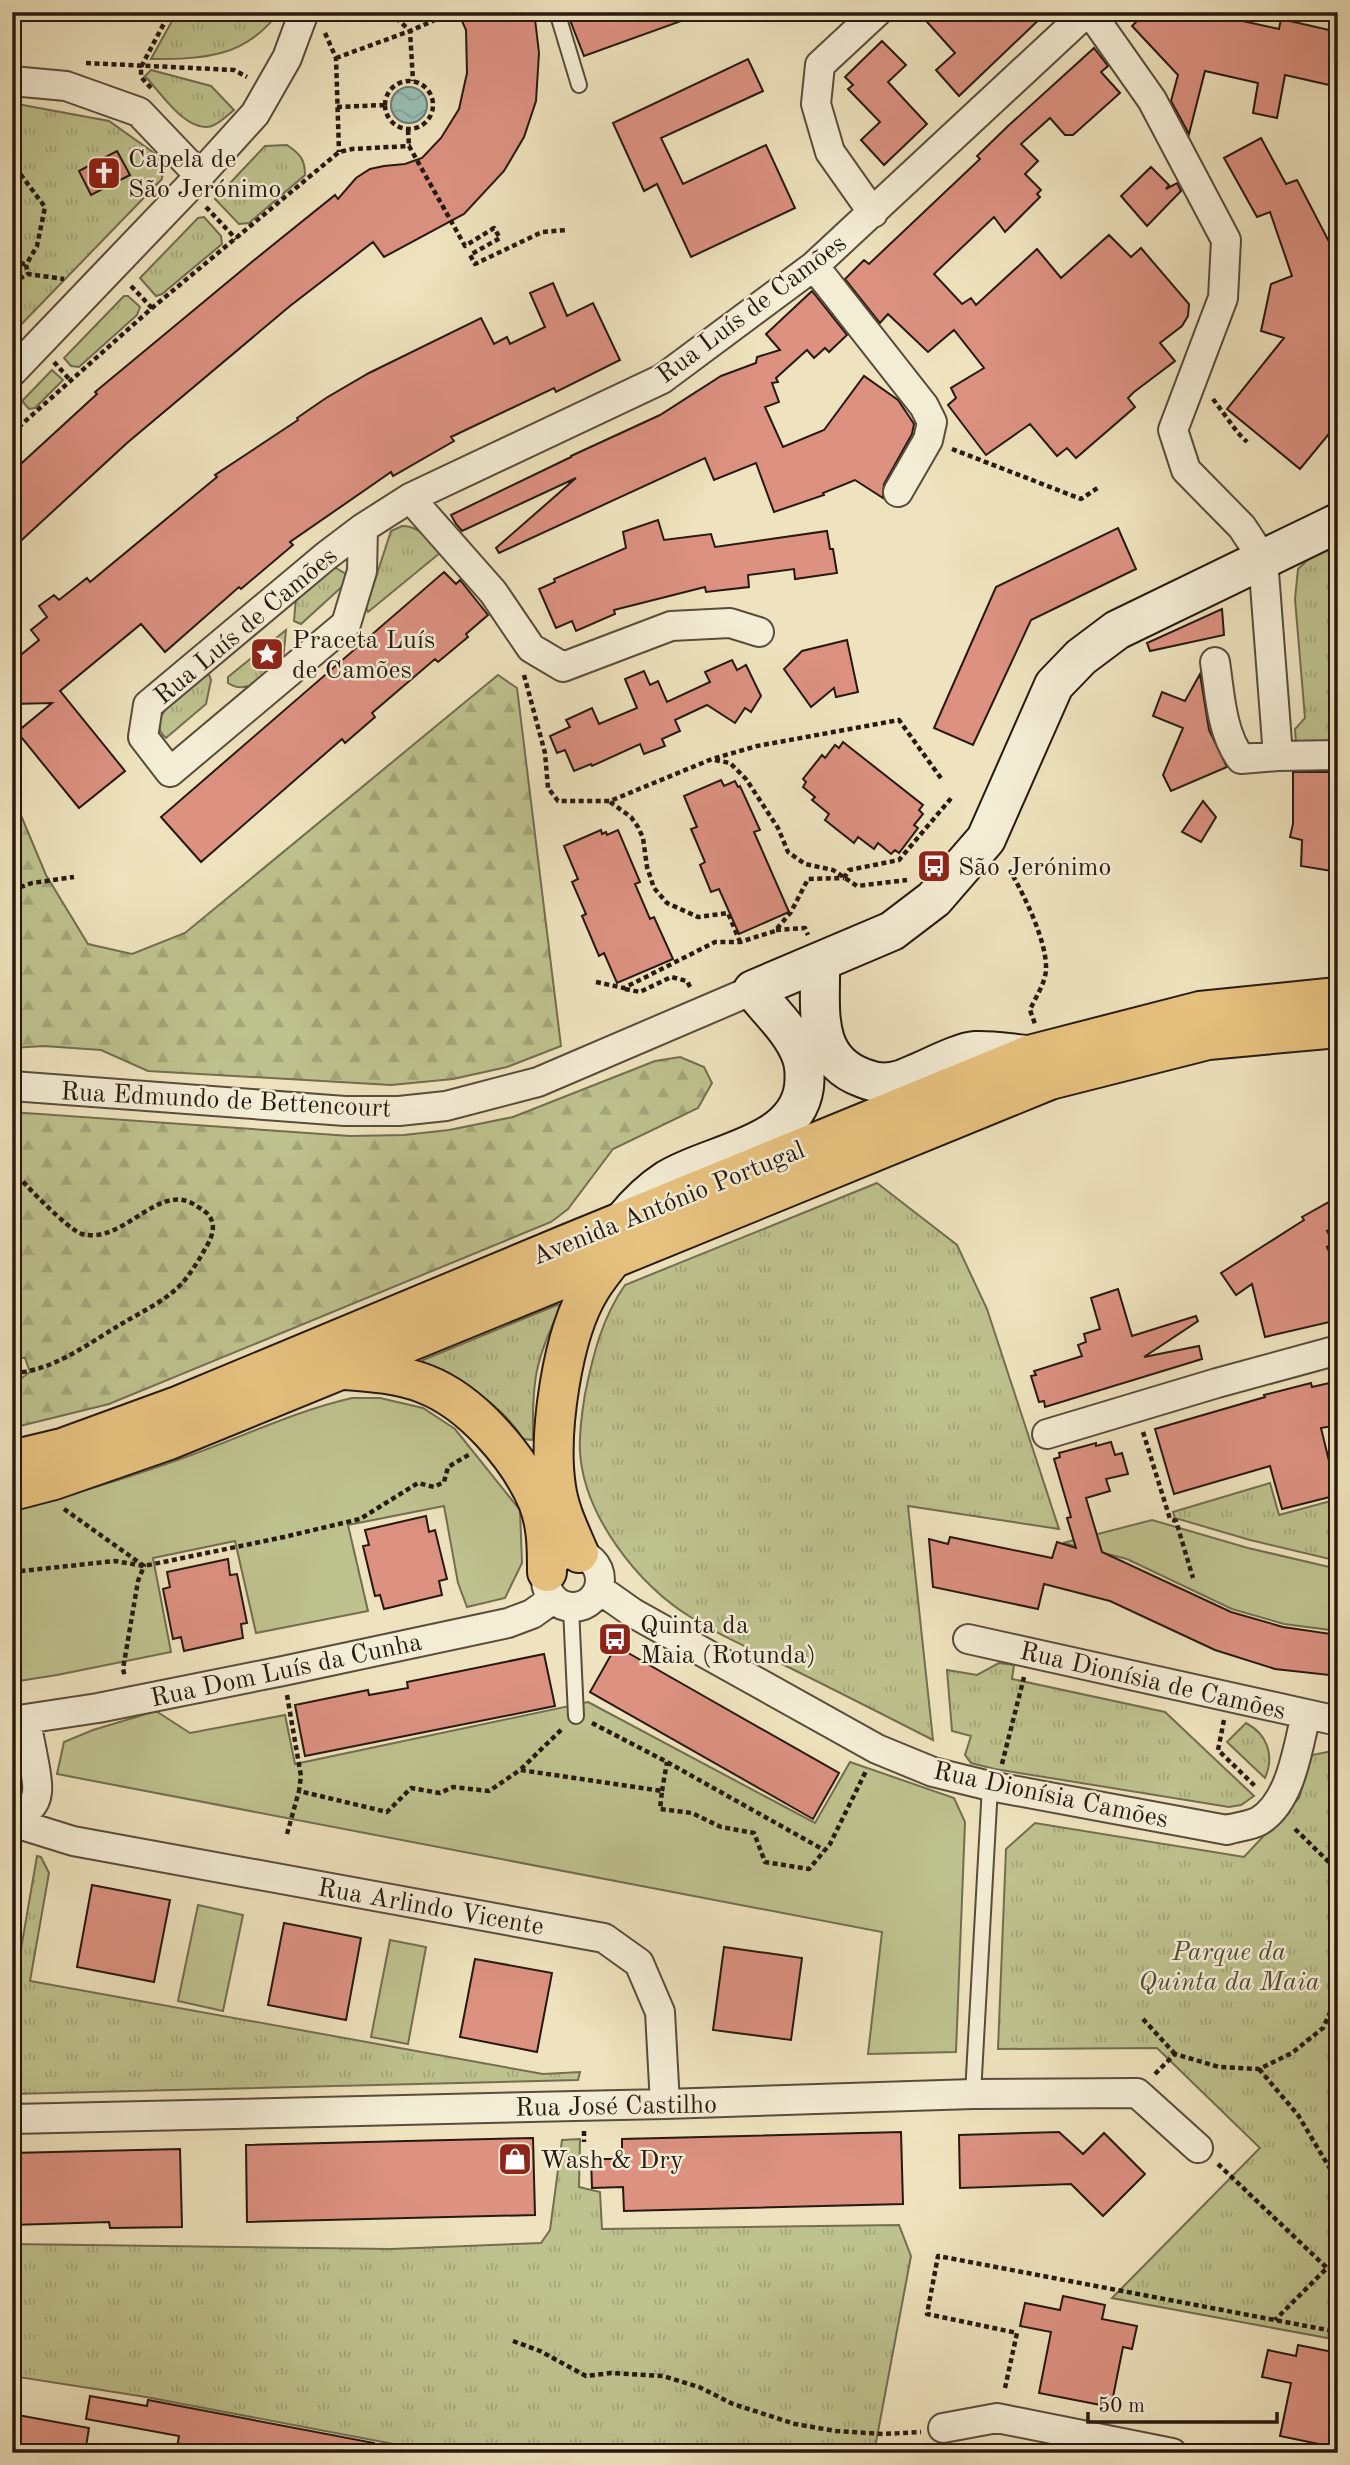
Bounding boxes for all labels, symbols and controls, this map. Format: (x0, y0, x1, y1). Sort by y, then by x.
place label: Capela de São Jerónimo (128, 147, 281, 203)
church icon: Capela de São Jerónimo (85, 154, 123, 192)
street label: Rua Luís de Camões (653, 230, 852, 389)
street label: Rua Luís de Camões (150, 543, 342, 710)
place label: Praceta Luís de Camões (292, 628, 435, 684)
place icon: Praceta Luís de Camões (248, 635, 286, 673)
bus stop icon: São Jerónimo (915, 847, 953, 885)
place label: São Jerónimo (958, 855, 1111, 881)
street label: Rua Edmundo de Bettencourt (60, 1079, 392, 1123)
street label: Avenida António Portugal (529, 1137, 809, 1270)
place label: Quinta da Maia (Rotunda) (640, 1613, 816, 1669)
bus stop icon: Quinta da Maia (Rotunda) (596, 1620, 634, 1658)
street label: Rua Dom Luís da Cunha (148, 1629, 425, 1712)
street label: Rua Dionísia de Camões (1017, 1639, 1288, 1725)
street label: Rua Dionísia Camões (931, 1758, 1170, 1834)
street label: Rua Arlindo Vicente (315, 1875, 546, 1941)
park label: Parque da Quinta da Maia (1138, 1940, 1320, 1996)
street label: Rua José Castilho (515, 2092, 717, 2122)
shop icon: Wash & Dry (496, 2140, 534, 2178)
place label: Wash & Dry (540, 2148, 684, 2174)
scale bar (1088, 2381, 1276, 2425)
text: 50 m (1098, 2396, 1145, 2417)

